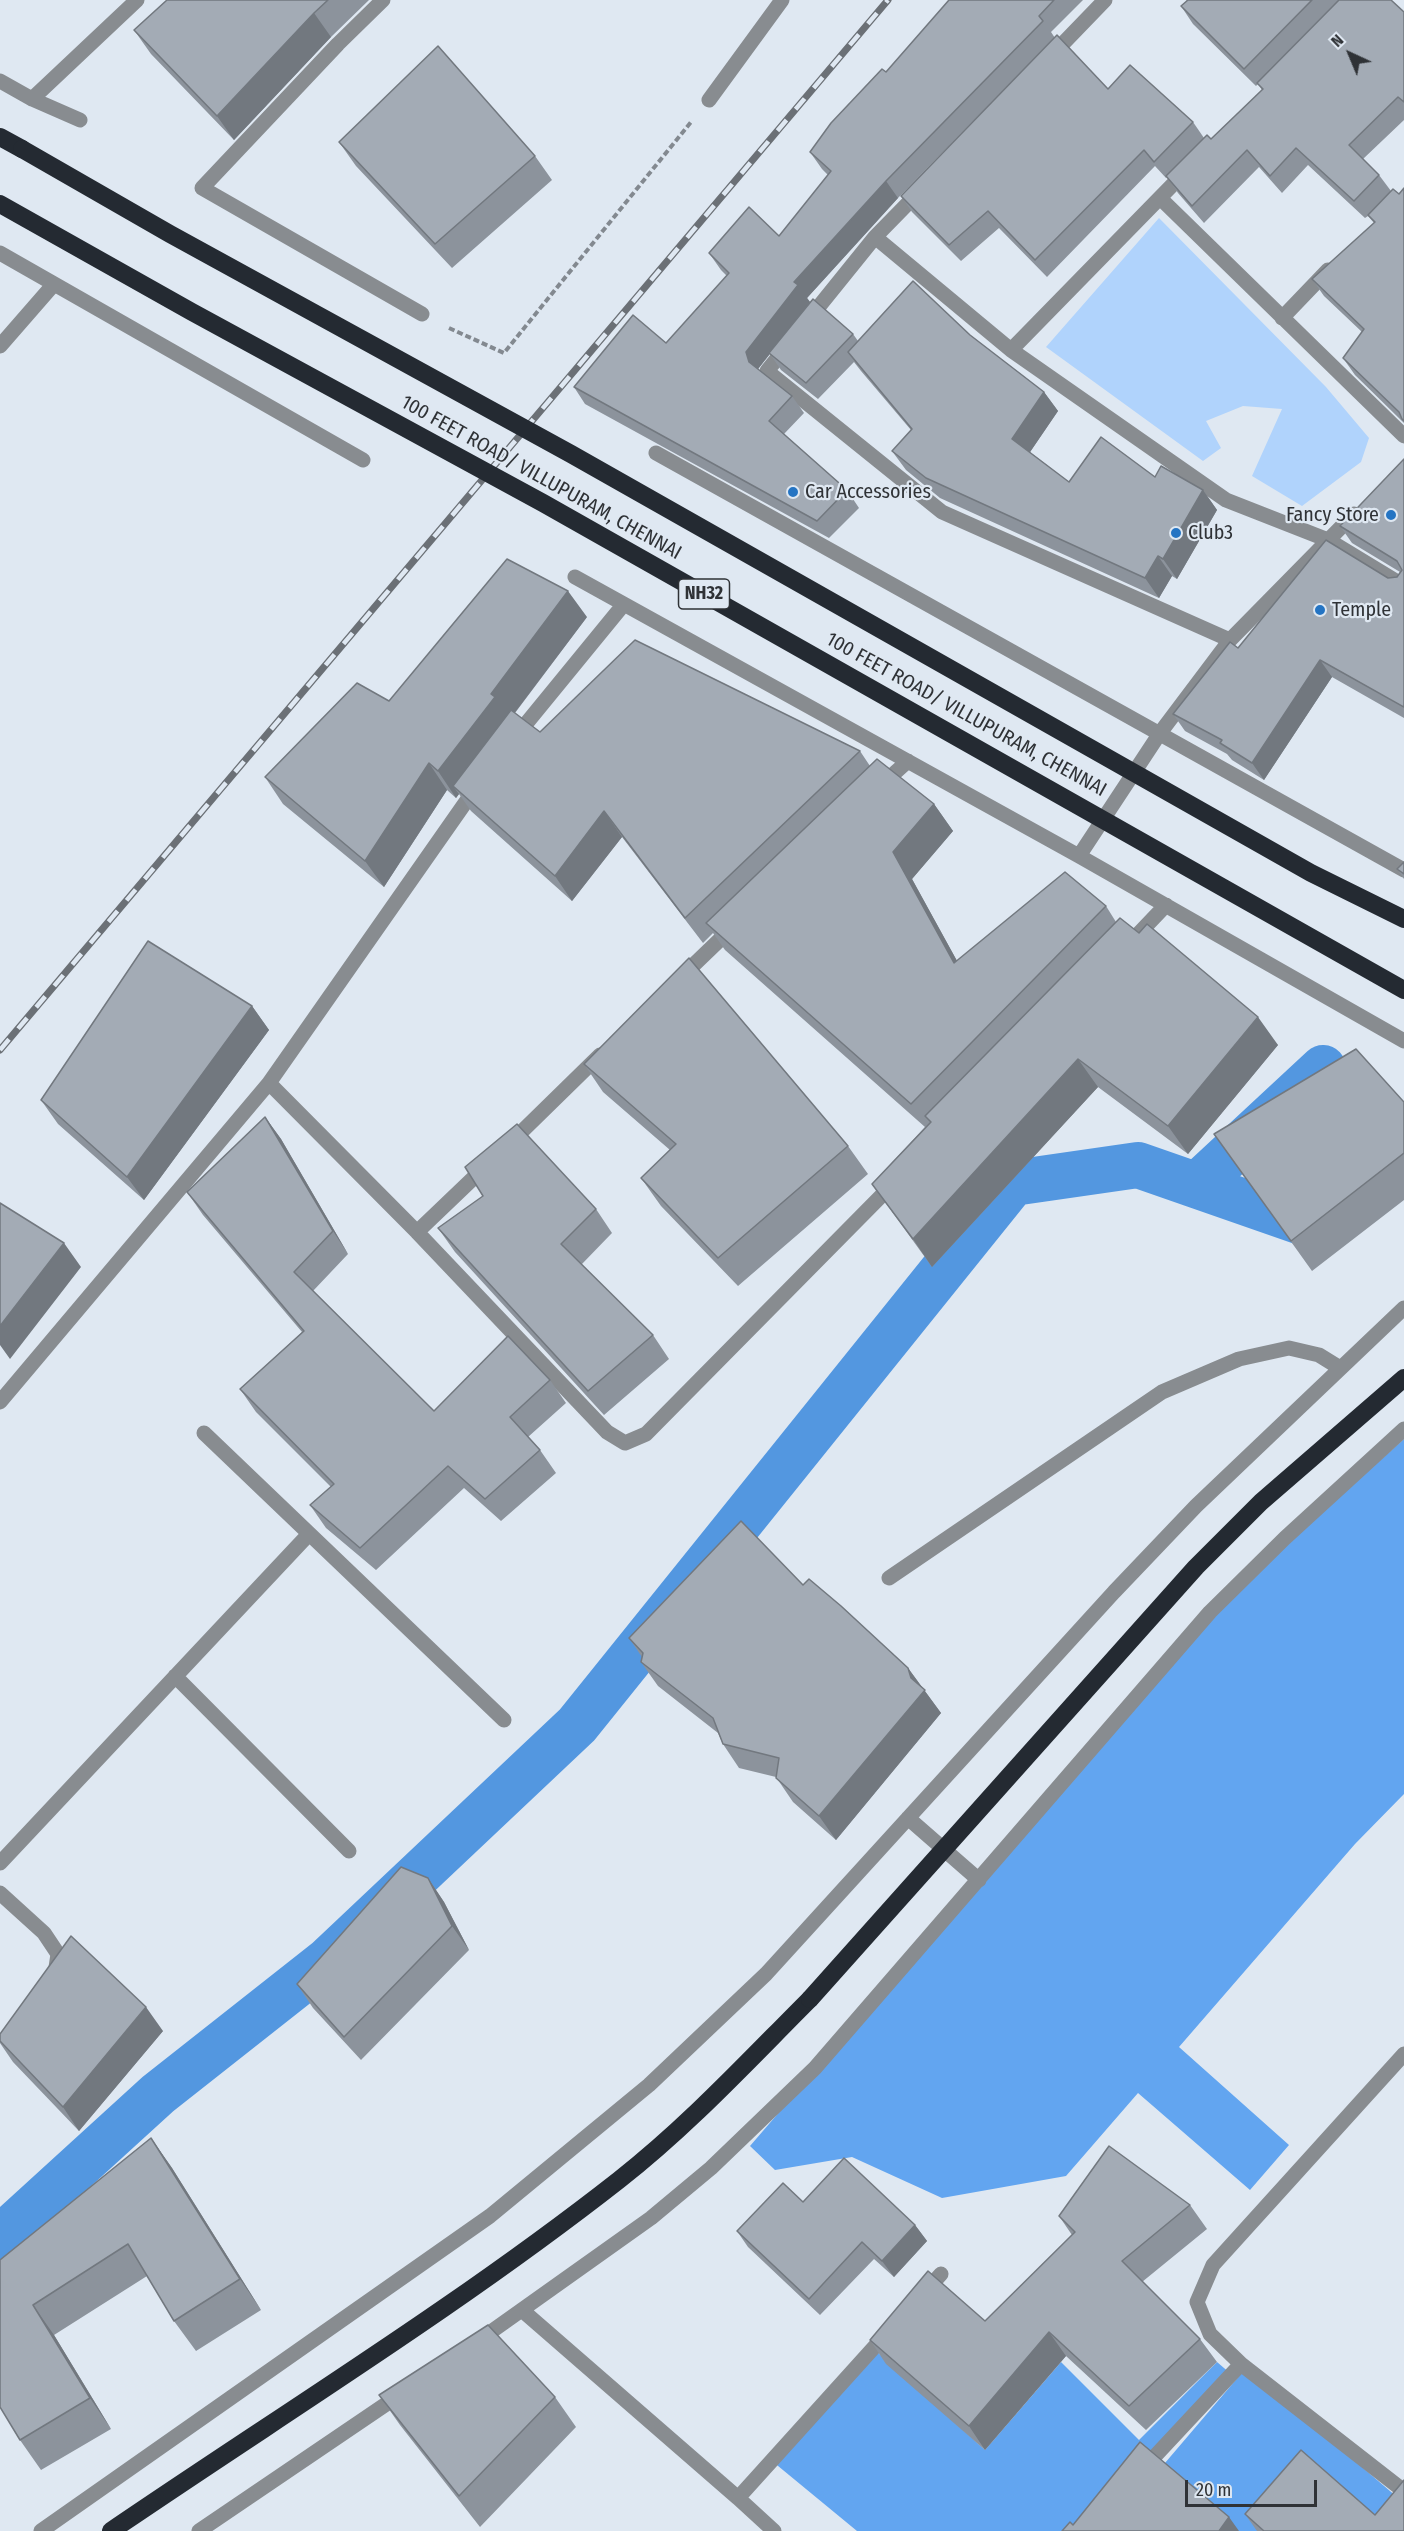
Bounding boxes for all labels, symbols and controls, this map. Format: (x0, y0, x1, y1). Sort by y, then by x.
north arrow (1320, 24, 1380, 84)
text: N (1327, 31, 1347, 51)
street label: 100 FEET ROAD/ VILLUPURAM, CHENNAI (397, 391, 685, 565)
place label: Car Accessories (805, 480, 931, 504)
marker: Car Accessories (786, 485, 800, 499)
place label: Fancy Store (1286, 503, 1379, 527)
marker: Fancy Store (1384, 508, 1398, 522)
place label: Club3 (1188, 521, 1233, 545)
marker: Club3 (1169, 526, 1183, 540)
road number: NH32 (678, 579, 730, 609)
place label: Temple (1332, 598, 1391, 622)
marker: Temple (1313, 603, 1327, 617)
street label: 100 FEET ROAD/ VILLUPURAM, CHENNAI (822, 628, 1110, 802)
scale bar (1188, 2468, 1320, 2506)
text: 20 m (1196, 2479, 1231, 2501)

